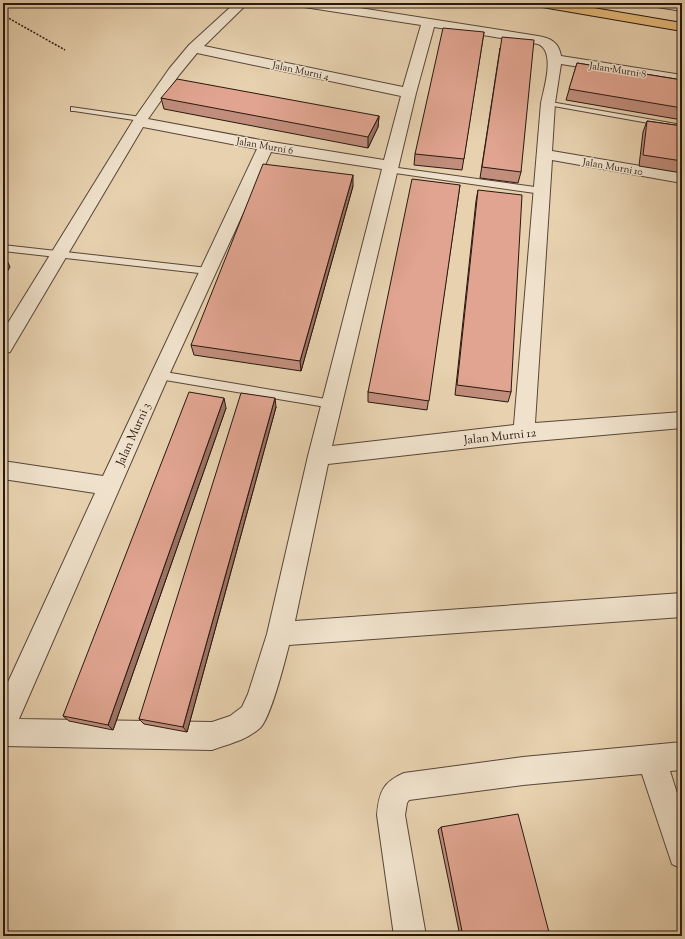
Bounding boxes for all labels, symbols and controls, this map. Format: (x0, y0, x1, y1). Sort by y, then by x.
street label: Jalan Murni 4 (270, 58, 330, 85)
street label: Jalan Murni 8 (587, 58, 647, 82)
street label: Jalan Murni 6 (234, 134, 294, 159)
street label: Jalan Murni 10 (580, 155, 644, 180)
street label: Jalan Murni 3 (112, 400, 156, 470)
street label: Jalan Murni 12 (462, 424, 537, 450)

